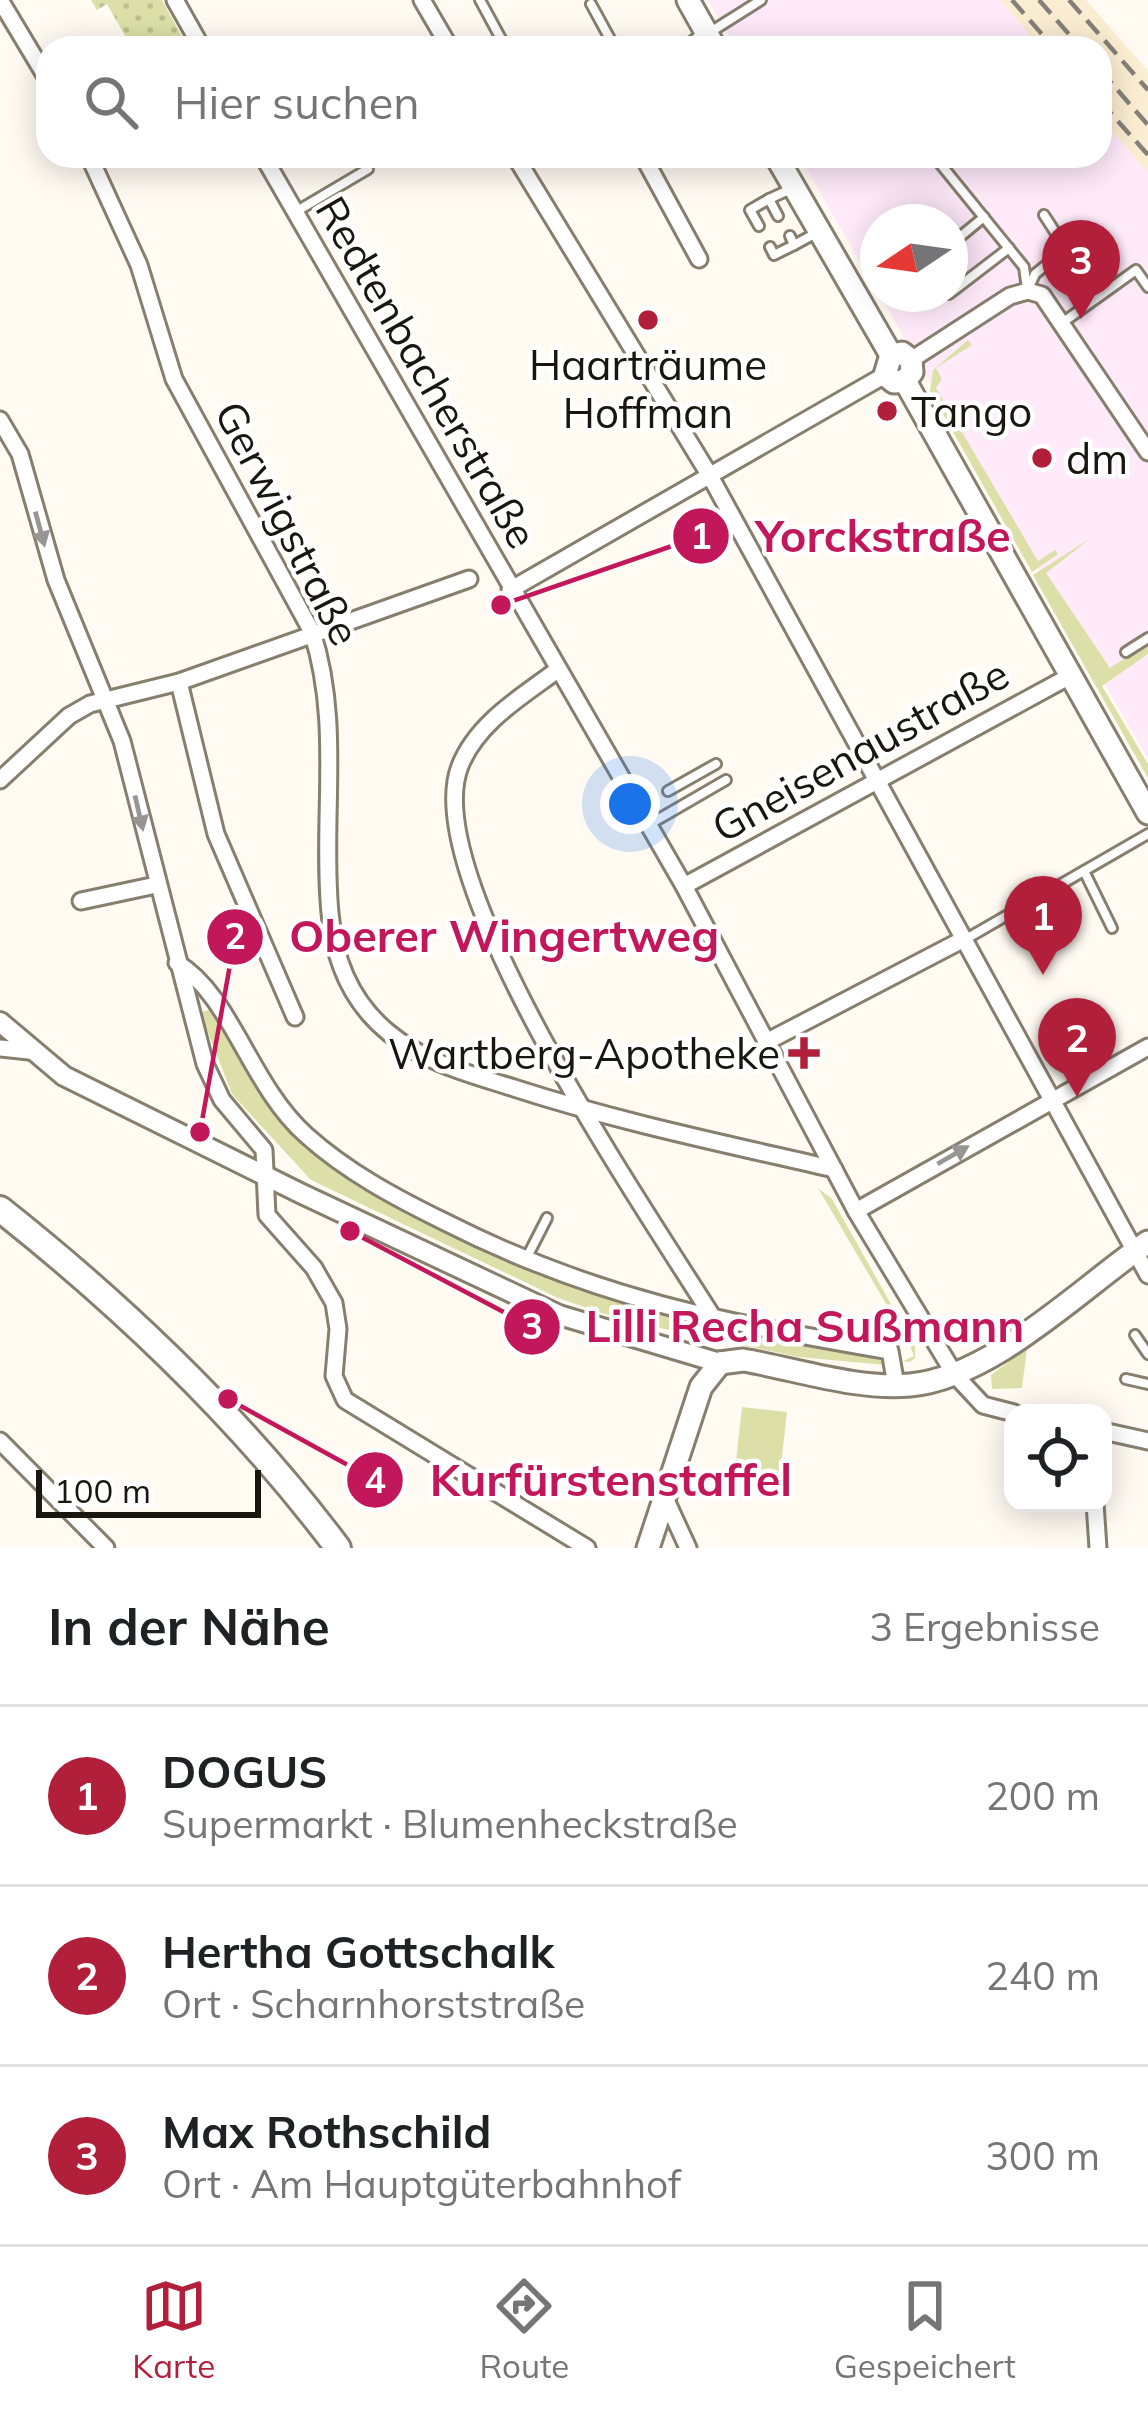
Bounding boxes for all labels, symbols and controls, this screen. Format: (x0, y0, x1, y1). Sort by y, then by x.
search box (36, 36, 1112, 168)
icon: search (78, 69, 144, 135)
text: Hier suchen (174, 74, 420, 130)
street label: Redtenbacherstraße (305, 187, 549, 557)
north arrow (860, 204, 968, 312)
pin: 3 (1042, 220, 1120, 319)
marker: Haarträume Hoffman (635, 307, 661, 333)
place label: Haarträume Hoffman (529, 338, 767, 439)
place label: Tango (911, 385, 1032, 438)
street label: Gerwigstraße (204, 392, 372, 654)
marker: Tango (874, 398, 900, 424)
place label: dm (1066, 432, 1128, 485)
marker: dm (1029, 445, 1055, 471)
callout: Yorckstraße (671, 495, 1034, 576)
text: Yorckstraße (753, 507, 1011, 563)
one-way arrow (32, 510, 51, 547)
text: 1 (690, 513, 712, 558)
street label: Gneisenaustraße (702, 647, 1018, 853)
your location (600, 774, 660, 834)
one-way arrow (130, 795, 149, 832)
pin: 1 (1004, 876, 1082, 975)
callout: Oberer Wingertweg (205, 896, 744, 977)
text: Oberer Wingertweg (289, 907, 719, 963)
text: 2 (224, 913, 246, 958)
pin: 2 (1038, 998, 1116, 1097)
place label: Wartberg-Apotheke (388, 1027, 780, 1080)
marker: Wartberg-Apotheke (791, 1040, 817, 1066)
one-way arrow (936, 1146, 970, 1167)
callout: Lilli Recha Sußmann (502, 1286, 1049, 1367)
text: Lilli Recha Sußmann (585, 1297, 1025, 1353)
text: 3 (521, 1303, 543, 1348)
map controls (1004, 1404, 1112, 1512)
button: locate (1004, 1404, 1112, 1512)
callout: Kurfürstenstaffel (345, 1440, 816, 1521)
text: Kurfürstenstaffel (430, 1451, 792, 1507)
text: 4 (364, 1457, 386, 1502)
scale bar (36, 1464, 261, 1517)
text: 100 m (54, 1470, 151, 1511)
text: In der Nähe (48, 1594, 330, 1658)
text: 3 Ergebnisse (869, 1602, 1100, 1651)
text: DOGUS (162, 1743, 327, 1799)
text: 1 (75, 1771, 99, 1820)
text: 200 m (985, 1771, 1100, 1820)
text: Supermarkt · Blumenheckstraße (162, 1799, 738, 1848)
text: Hertha Gottschalk (162, 1923, 554, 1979)
text: 2 (75, 1951, 99, 2000)
text: 240 m (985, 1951, 1100, 2000)
text: Ort · Scharnhorststraße (162, 1979, 585, 2028)
text: Max Rothschild (162, 2103, 491, 2159)
text: 3 (75, 2131, 99, 2180)
text: 300 m (985, 2131, 1100, 2180)
text: Ort · Am Hauptgüterbahnhof (162, 2159, 681, 2208)
tab: Karte (132, 2273, 215, 2386)
tab: Route (480, 2273, 569, 2386)
tab: Gespeichert (834, 2273, 1016, 2386)

